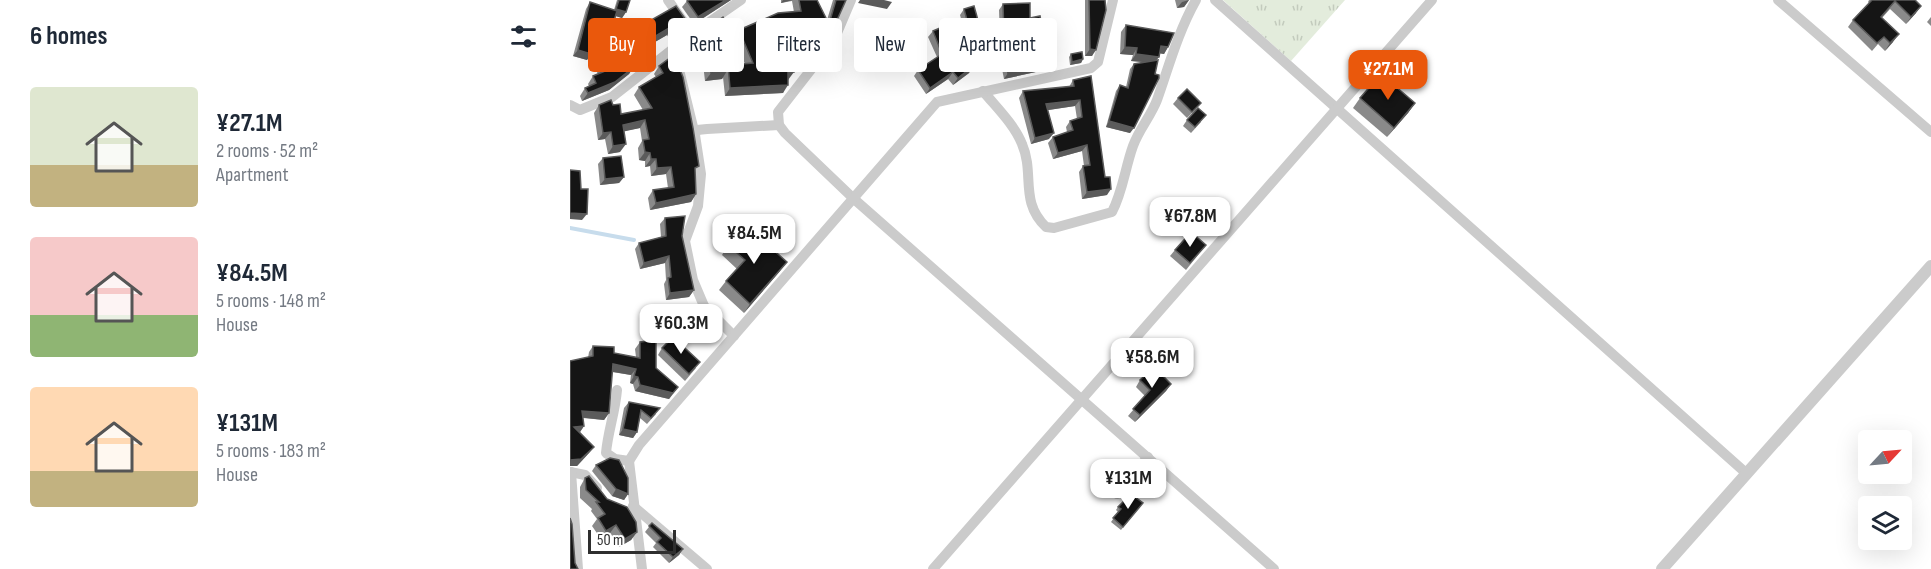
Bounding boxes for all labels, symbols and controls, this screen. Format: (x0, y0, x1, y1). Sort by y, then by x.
chip: Buy (588, 18, 656, 72)
chip: Rent (668, 18, 744, 72)
chip: Filters (756, 18, 842, 72)
chip: New (854, 18, 927, 72)
chip: Apartment (939, 18, 1057, 72)
icon: filters (507, 20, 540, 53)
text: 6 homes (30, 21, 108, 52)
pin: ¥27.1M (1339, 50, 1437, 101)
text: ¥27.1M (1362, 57, 1414, 81)
text: ¥27.1M (216, 108, 282, 139)
icon: home (78, 111, 150, 183)
text: 2 rooms · 52 m² (216, 139, 318, 163)
text: Apartment (216, 163, 289, 187)
pin: ¥67.8M (1141, 197, 1239, 248)
text: ¥67.8M (1163, 204, 1217, 228)
pin: ¥84.5M (705, 214, 803, 265)
text: ¥84.5M (726, 221, 782, 245)
text: ¥84.5M (216, 258, 288, 289)
icon: home (78, 261, 150, 333)
text: 5 rooms · 148 m² (216, 289, 326, 313)
pin: ¥60.3M (632, 304, 730, 355)
text: ¥60.3M (654, 311, 708, 335)
text: House (216, 313, 258, 337)
pin: ¥58.6M (1103, 338, 1201, 389)
text: ¥58.6M (1125, 345, 1179, 369)
text: ¥131M (216, 408, 278, 439)
icon: home (78, 411, 150, 483)
north arrow (1858, 430, 1912, 484)
map controls (1858, 430, 1912, 550)
text: 5 rooms · 183 m² (216, 439, 326, 463)
pin: ¥131M (1086, 459, 1170, 510)
text: House (216, 463, 258, 487)
text: ¥131M (1104, 466, 1152, 490)
button: layers (1858, 496, 1912, 550)
scale bar (588, 527, 676, 554)
text: 50 m (597, 531, 623, 550)

